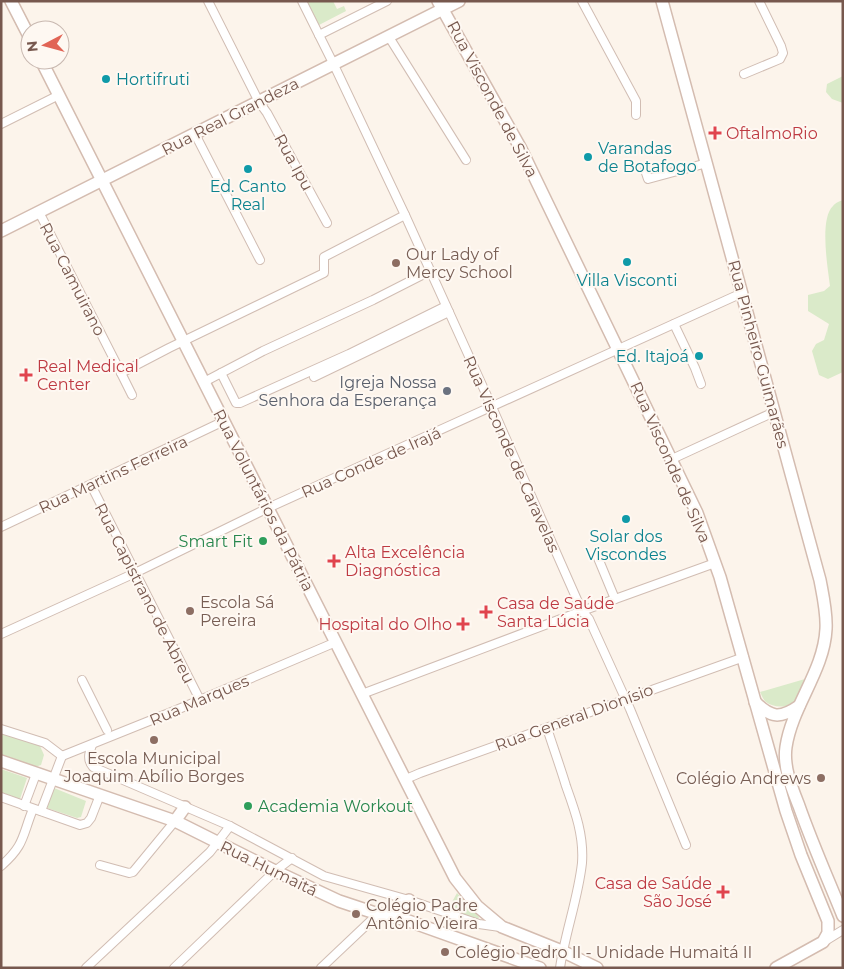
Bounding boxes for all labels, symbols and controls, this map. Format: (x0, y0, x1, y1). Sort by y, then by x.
street label: Rua Visconde de Silva (443, 18, 542, 181)
north arrow (20, 20, 70, 70)
text: N (23, 40, 42, 53)
place label: Hortifruti (116, 70, 190, 89)
marker: Hortifruti (100, 73, 112, 85)
street label: Rua Real Grandeza (158, 74, 302, 159)
place label: OftalmoRio (726, 124, 818, 143)
marker: OftalmoRio (708, 126, 722, 140)
street label: Rua Ipu (270, 130, 317, 194)
place label: Varandas de Botafogo (598, 139, 697, 176)
marker: Varandas de Botafogo (582, 151, 594, 163)
marker: Ed. Canto Real (242, 163, 254, 175)
place label: Ed. Canto Real (210, 177, 286, 214)
street label: Rua Camuirano (36, 219, 109, 339)
place label: Our Lady of Mercy School (406, 245, 513, 282)
marker: Villa Visconti (621, 256, 633, 268)
marker: Our Lady of Mercy School (390, 257, 402, 269)
street label: Rua Pinheiro Guimarães (724, 258, 793, 451)
place label: Villa Visconti (577, 271, 677, 290)
place label: Ed. Itajoá (616, 347, 689, 366)
marker: Ed. Itajoá (693, 350, 705, 362)
street label: Rua Visconde de Caravelas (459, 353, 564, 556)
place label: Real Medical Center (37, 357, 139, 394)
marker: Real Medical Center (19, 368, 33, 382)
place label: Igreja Nossa Senhora da Esperança (259, 373, 437, 410)
street label: Rua Visconde de Silva (626, 379, 715, 546)
marker: Igreja Nossa Senhora da Esperança (441, 385, 453, 397)
street label: Rua Voluntários da Pátria (209, 406, 318, 595)
street label: Rua Conde de Irajá (298, 423, 444, 502)
street label: Rua Martins Ferreira (36, 432, 191, 517)
street label: Rua Capistrano de Abreu (91, 500, 198, 687)
marker: Solar dos Viscondes (620, 513, 632, 525)
place label: Solar dos Viscondes (585, 527, 667, 564)
place label: Smart Fit (179, 532, 254, 551)
marker: Smart Fit (257, 535, 269, 547)
place label: Alta Excelência Diagnóstica (345, 543, 465, 580)
marker: Alta Excelência Diagnóstica (327, 554, 341, 568)
place label: Escola Sá Pereira (200, 593, 275, 630)
place label: Casa de Saúde Santa Lúcia (497, 594, 614, 631)
marker: Escola Sá Pereira (184, 605, 196, 617)
marker: Casa de Saúde Santa Lúcia (479, 605, 493, 619)
place label: Hospital do Olho (318, 615, 452, 634)
marker: Hospital do Olho (456, 617, 470, 631)
street label: Rua Marques (147, 671, 252, 730)
street label: Rua General Dionísio (492, 680, 656, 755)
marker: Escola Municipal Joaquim Abílio Borges (148, 734, 160, 746)
place label: Escola Municipal Joaquim Abílio Borges (63, 749, 245, 786)
place label: Colégio Andrews (676, 769, 811, 788)
marker: Colégio Andrews (815, 772, 827, 784)
place label: Academia Workout (258, 797, 413, 816)
marker: Academia Workout (242, 800, 254, 812)
street label: Rua Humaitá (217, 837, 321, 900)
place label: Casa de Saúde São José (595, 874, 712, 911)
marker: Casa de Saúde São José (716, 885, 730, 899)
place label: Colégio Padre Antônio Vieira (366, 896, 478, 933)
marker: Colégio Padre Antônio Vieira (350, 908, 362, 920)
place label: Colégio Pedro II - Unidade Humaitá II (455, 943, 752, 962)
marker: Colégio Pedro II - Unidade Humaitá II (439, 946, 451, 958)

